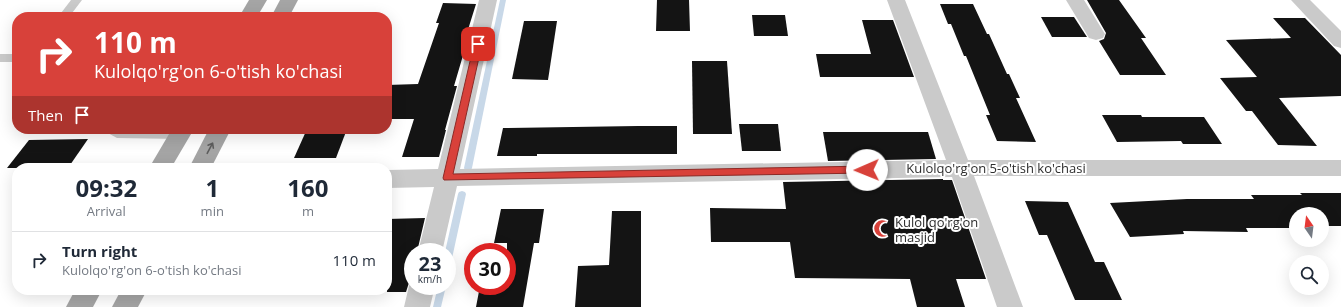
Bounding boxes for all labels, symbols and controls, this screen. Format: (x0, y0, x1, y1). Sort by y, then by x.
text: 110 m (94, 23, 177, 61)
pin (461, 27, 495, 61)
icon: right (28, 28, 80, 80)
icon: arrive (467, 33, 489, 55)
text: Kulolqo'rg'on 6-o'tish ko'chasi (94, 59, 343, 83)
icon: arrive (71, 104, 93, 126)
text: Then (28, 105, 63, 125)
one-way arrow (207, 143, 214, 155)
position arrow (846, 149, 888, 191)
street label: Kulolqo'rg'on 5-o'tish ko'chasi (906, 159, 1086, 177)
text: 09:32 (75, 171, 137, 204)
text: 1 (205, 171, 219, 204)
text: 160 (287, 171, 329, 204)
text: Arrival (87, 202, 126, 220)
text: min (201, 202, 224, 220)
text: m (302, 202, 314, 220)
north arrow (1289, 207, 1329, 247)
map controls (1289, 207, 1329, 295)
place label: Kulol qo'rg'on masjid (895, 213, 978, 246)
mosque icon: Kulol qo'rg'on masjid (872, 219, 892, 239)
text: Turn right (62, 241, 137, 261)
speed limit sign: 30 (464, 243, 516, 295)
icon: right (28, 249, 50, 271)
text: 110 m (332, 250, 376, 270)
text: 23 (419, 250, 441, 277)
button: search (1289, 255, 1329, 295)
text: Kulolqo'rg'on 6-o'tish ko'chasi (62, 261, 241, 279)
text: km/h (418, 272, 442, 286)

